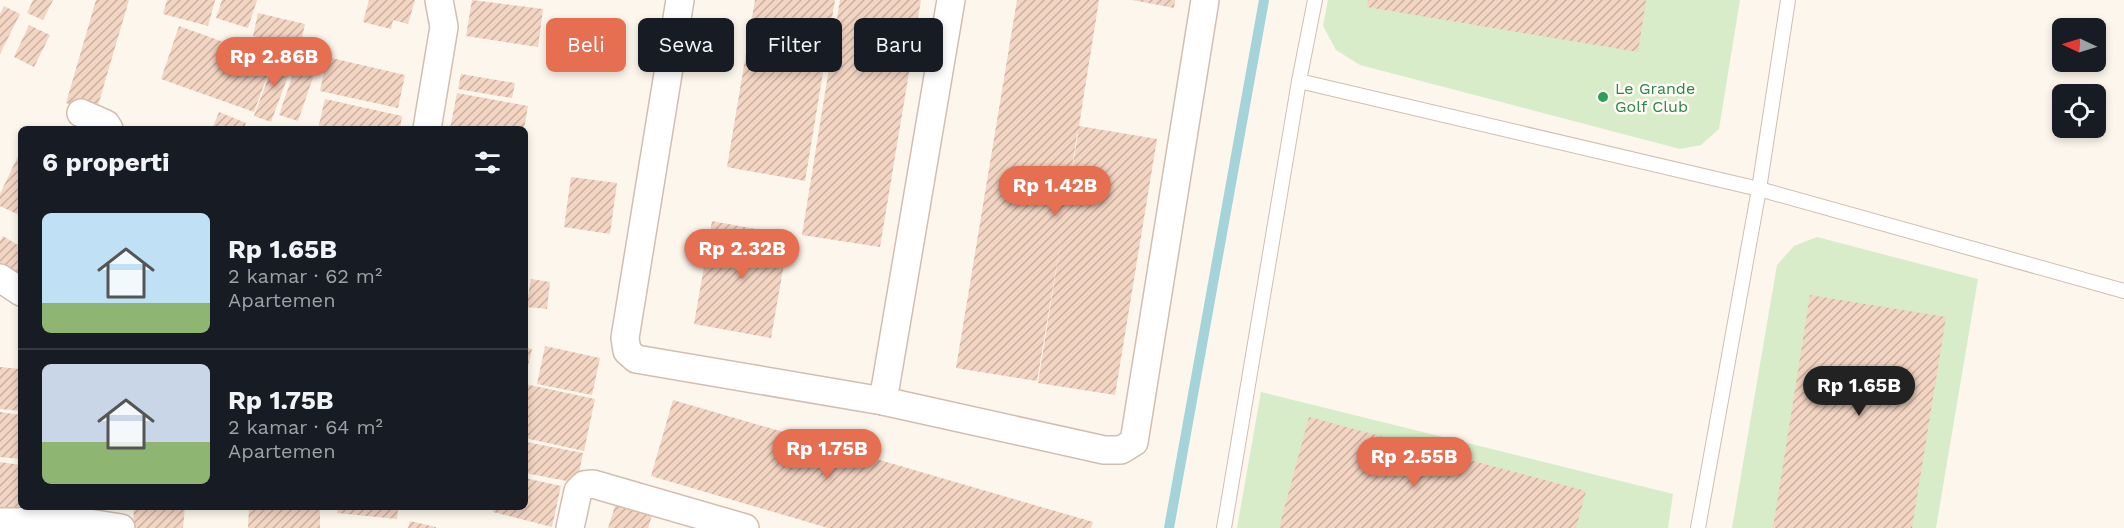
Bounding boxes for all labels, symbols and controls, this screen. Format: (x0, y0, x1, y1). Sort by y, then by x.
chip: Beli (546, 18, 626, 72)
chip: Sewa (638, 18, 734, 72)
chip: Filter (746, 18, 842, 72)
chip: Baru (854, 18, 943, 72)
north arrow (2052, 18, 2106, 72)
map controls (2052, 18, 2106, 138)
pin: Rp 2.86B (212, 37, 336, 88)
text: Rp 2.86B (230, 44, 318, 68)
place label: Le Grande Golf Club (1615, 79, 1695, 116)
button: locate (2052, 84, 2106, 138)
marker: Le Grande Golf Club (1596, 90, 1610, 104)
icon: filters (471, 146, 504, 179)
text: 6 properti (42, 147, 170, 177)
pin: Rp 1.42B (993, 166, 1117, 217)
text: Rp 1.42B (1013, 173, 1097, 197)
pin: Rp 2.32B (680, 229, 804, 280)
text: Rp 1.65B (228, 234, 337, 264)
text: Rp 2.32B (698, 236, 786, 260)
icon: home (90, 237, 162, 309)
text: 2 kamar · 62 m² (228, 264, 382, 288)
text: Apartemen (228, 288, 336, 312)
pin: Rp 1.65B (1797, 366, 1921, 417)
text: Rp 1.65B (1817, 373, 1901, 397)
text: Rp 1.75B (228, 385, 334, 415)
icon: home (90, 388, 162, 460)
text: 2 kamar · 64 m² (228, 415, 383, 439)
pin: Rp 1.75B (765, 429, 889, 480)
text: Rp 1.75B (786, 436, 868, 460)
pin: Rp 2.55B (1352, 437, 1476, 488)
text: Apartemen (228, 439, 336, 463)
text: Rp 2.55B (1371, 444, 1457, 468)

